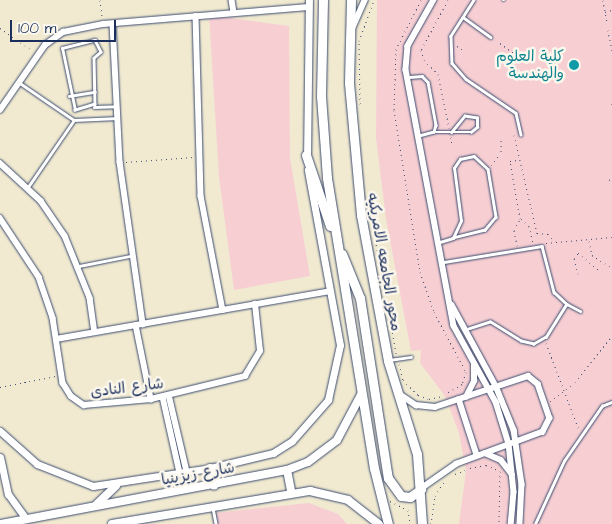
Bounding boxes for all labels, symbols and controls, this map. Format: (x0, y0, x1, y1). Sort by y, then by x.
scale bar (12, 10, 119, 42)
text: 100 m (18, 18, 57, 39)
place label: كلية العلوم والهندسة (496, 47, 564, 82)
marker: كلية العلوم والهندسة (568, 59, 580, 71)
street label: محور الجامعه الامريكيه (363, 192, 405, 332)
street label: شارع النادى (89, 375, 165, 401)
street label: شارع زيزينيا (160, 459, 236, 489)

